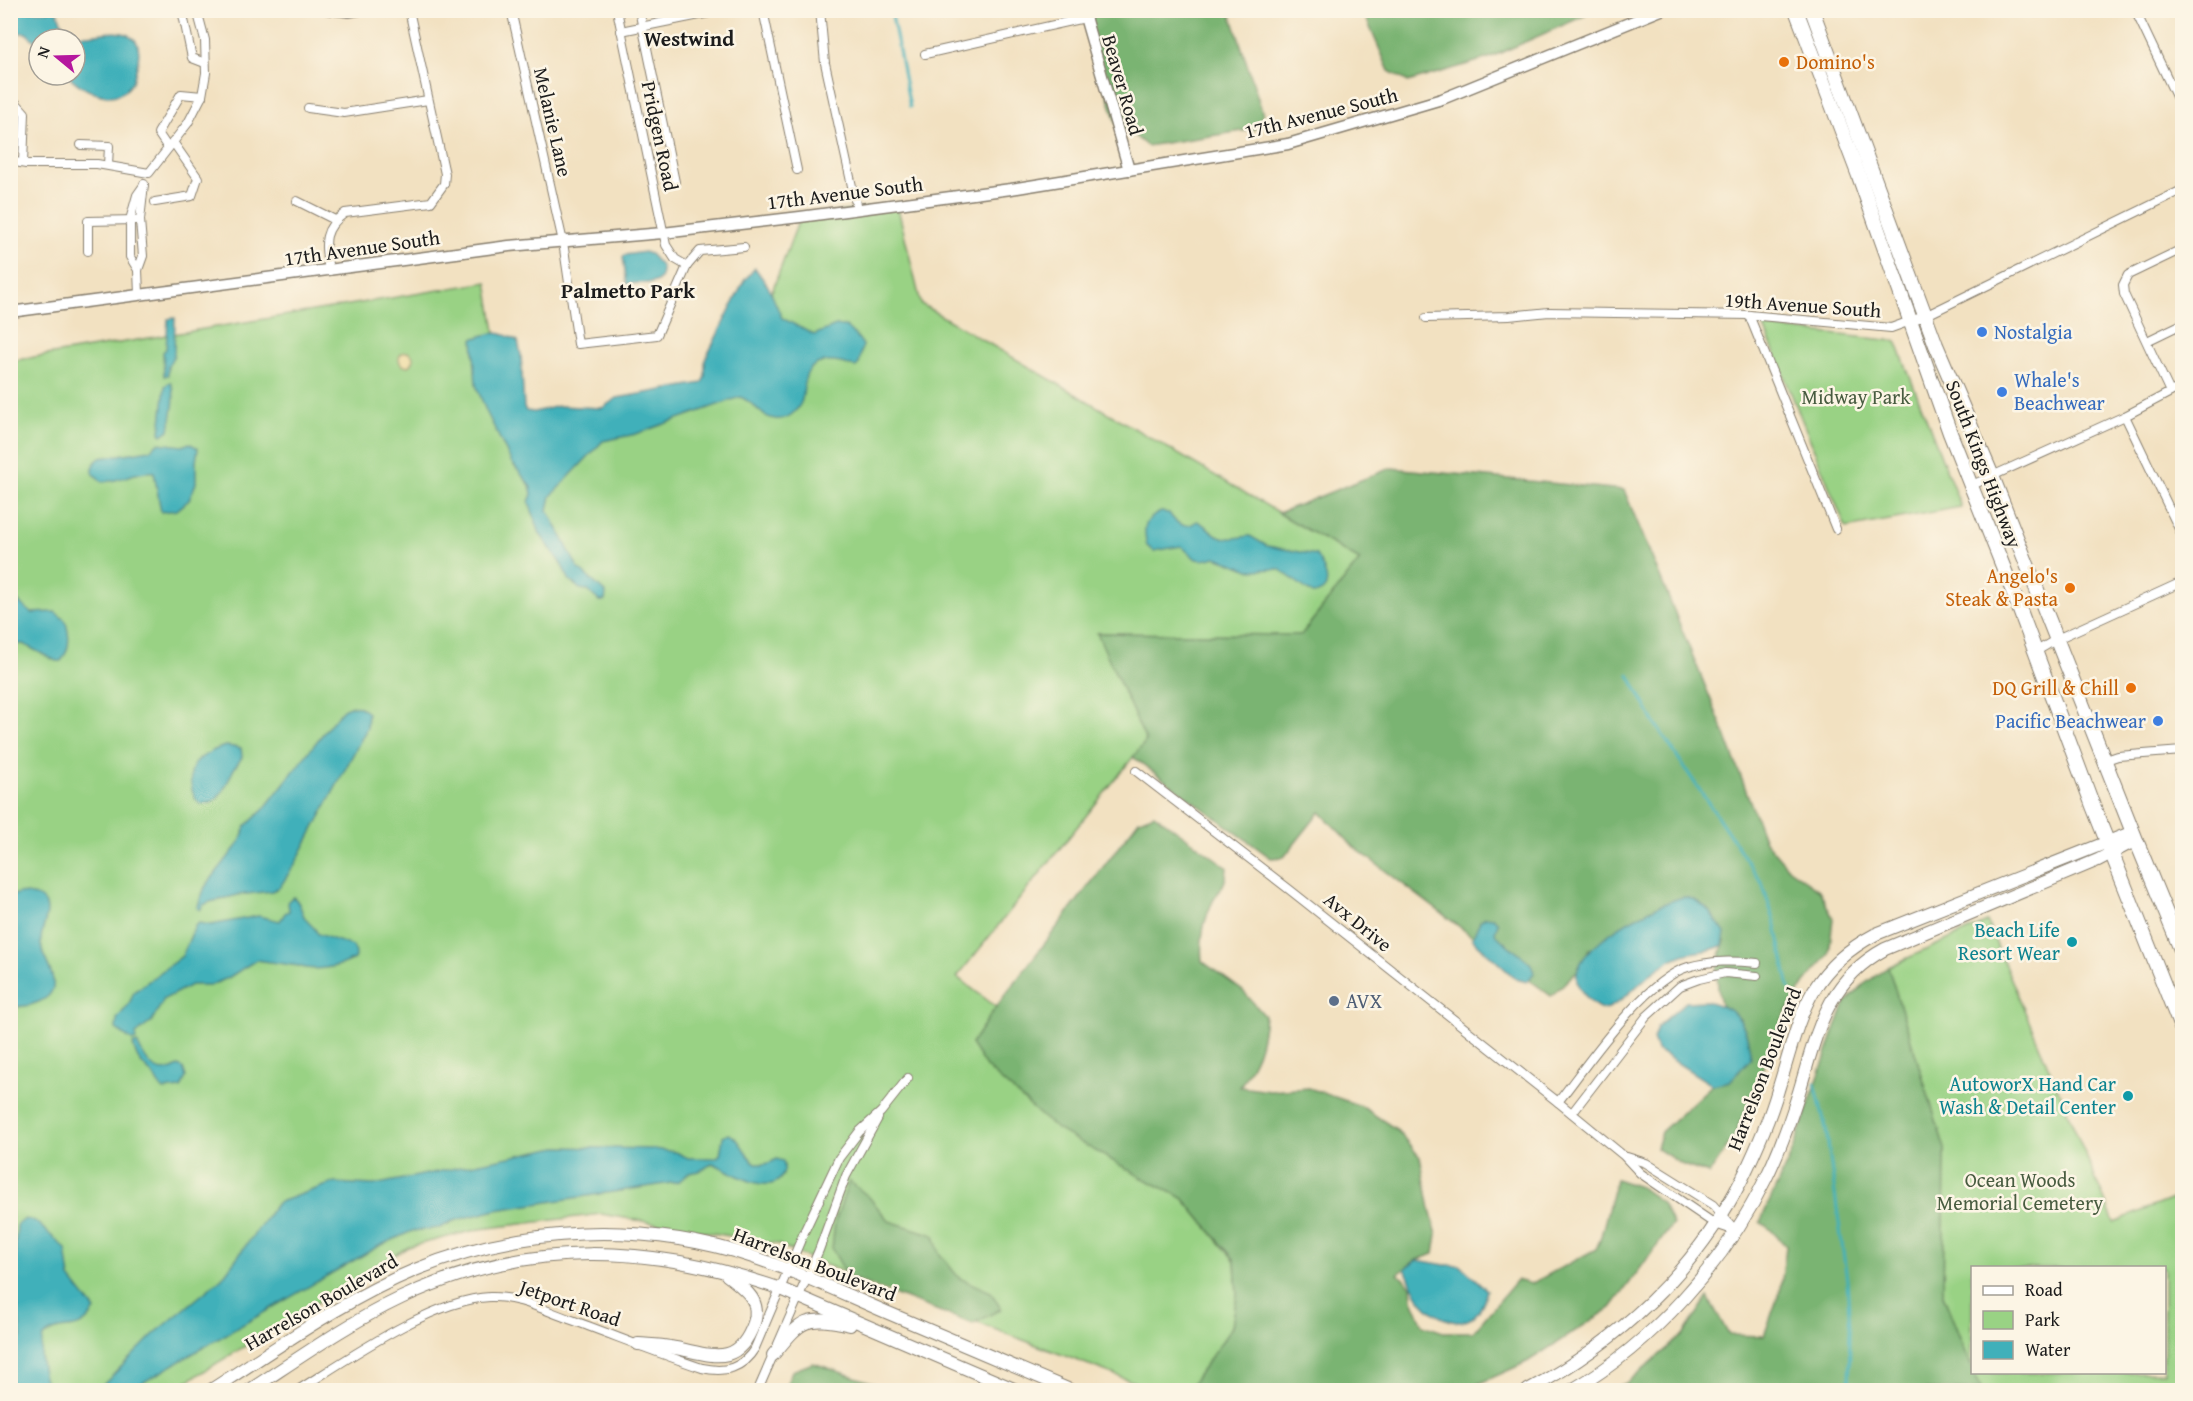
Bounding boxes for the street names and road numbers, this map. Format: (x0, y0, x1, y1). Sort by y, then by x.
street label: Beaver Road (1095, 31, 1152, 139)
street label: Melanie Lane (527, 64, 580, 179)
street label: Pridgen Road (635, 78, 686, 194)
street label: 17th Avenue South (1241, 79, 1401, 146)
street label: 17th Avenue South (765, 169, 925, 216)
street label: 17th Avenue South (282, 222, 442, 273)
street label: 19th Avenue South (1724, 285, 1882, 324)
street label: South Kings Highway (1939, 376, 2030, 552)
street label: Avx Drive (1318, 885, 1399, 958)
street label: Harrelson Boulevard (1719, 983, 1808, 1155)
street label: Harrelson Boulevard (729, 1219, 901, 1308)
street label: Harrelson Boulevard (239, 1246, 403, 1357)
street label: Jetport Road (513, 1271, 625, 1333)

